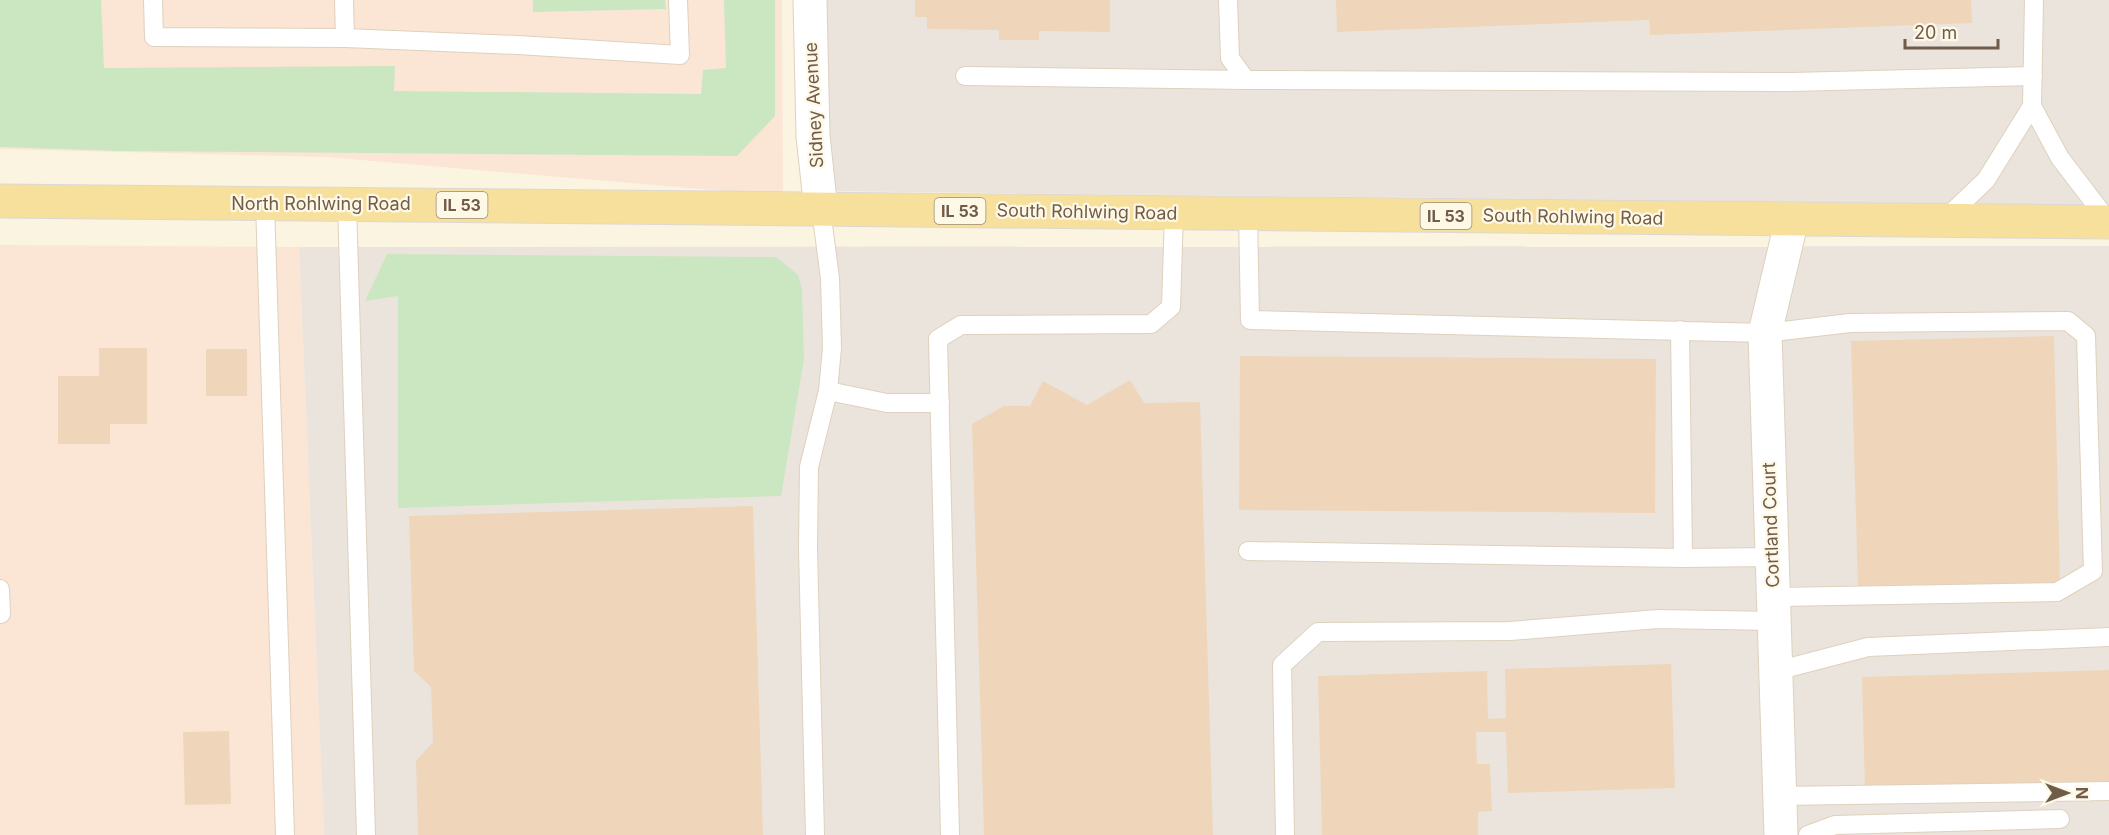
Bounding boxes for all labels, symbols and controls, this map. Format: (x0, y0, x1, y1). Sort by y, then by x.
scale bar (1905, 12, 1998, 50)
text: 20 m (1914, 22, 1957, 43)
street label: Sidney Avenue (800, 42, 827, 169)
road number: IL 53 (436, 192, 488, 218)
street label: North Rohlwing Road (231, 193, 411, 214)
road number: IL 53 (934, 198, 986, 224)
street label: South Rohlwing Road (996, 199, 1178, 224)
road number: IL 53 (1420, 203, 1472, 229)
street label: South Rohlwing Road (1482, 204, 1664, 229)
street label: Cortland Court (1758, 462, 1783, 588)
north arrow (2037, 763, 2097, 823)
text: N (2072, 787, 2092, 799)

